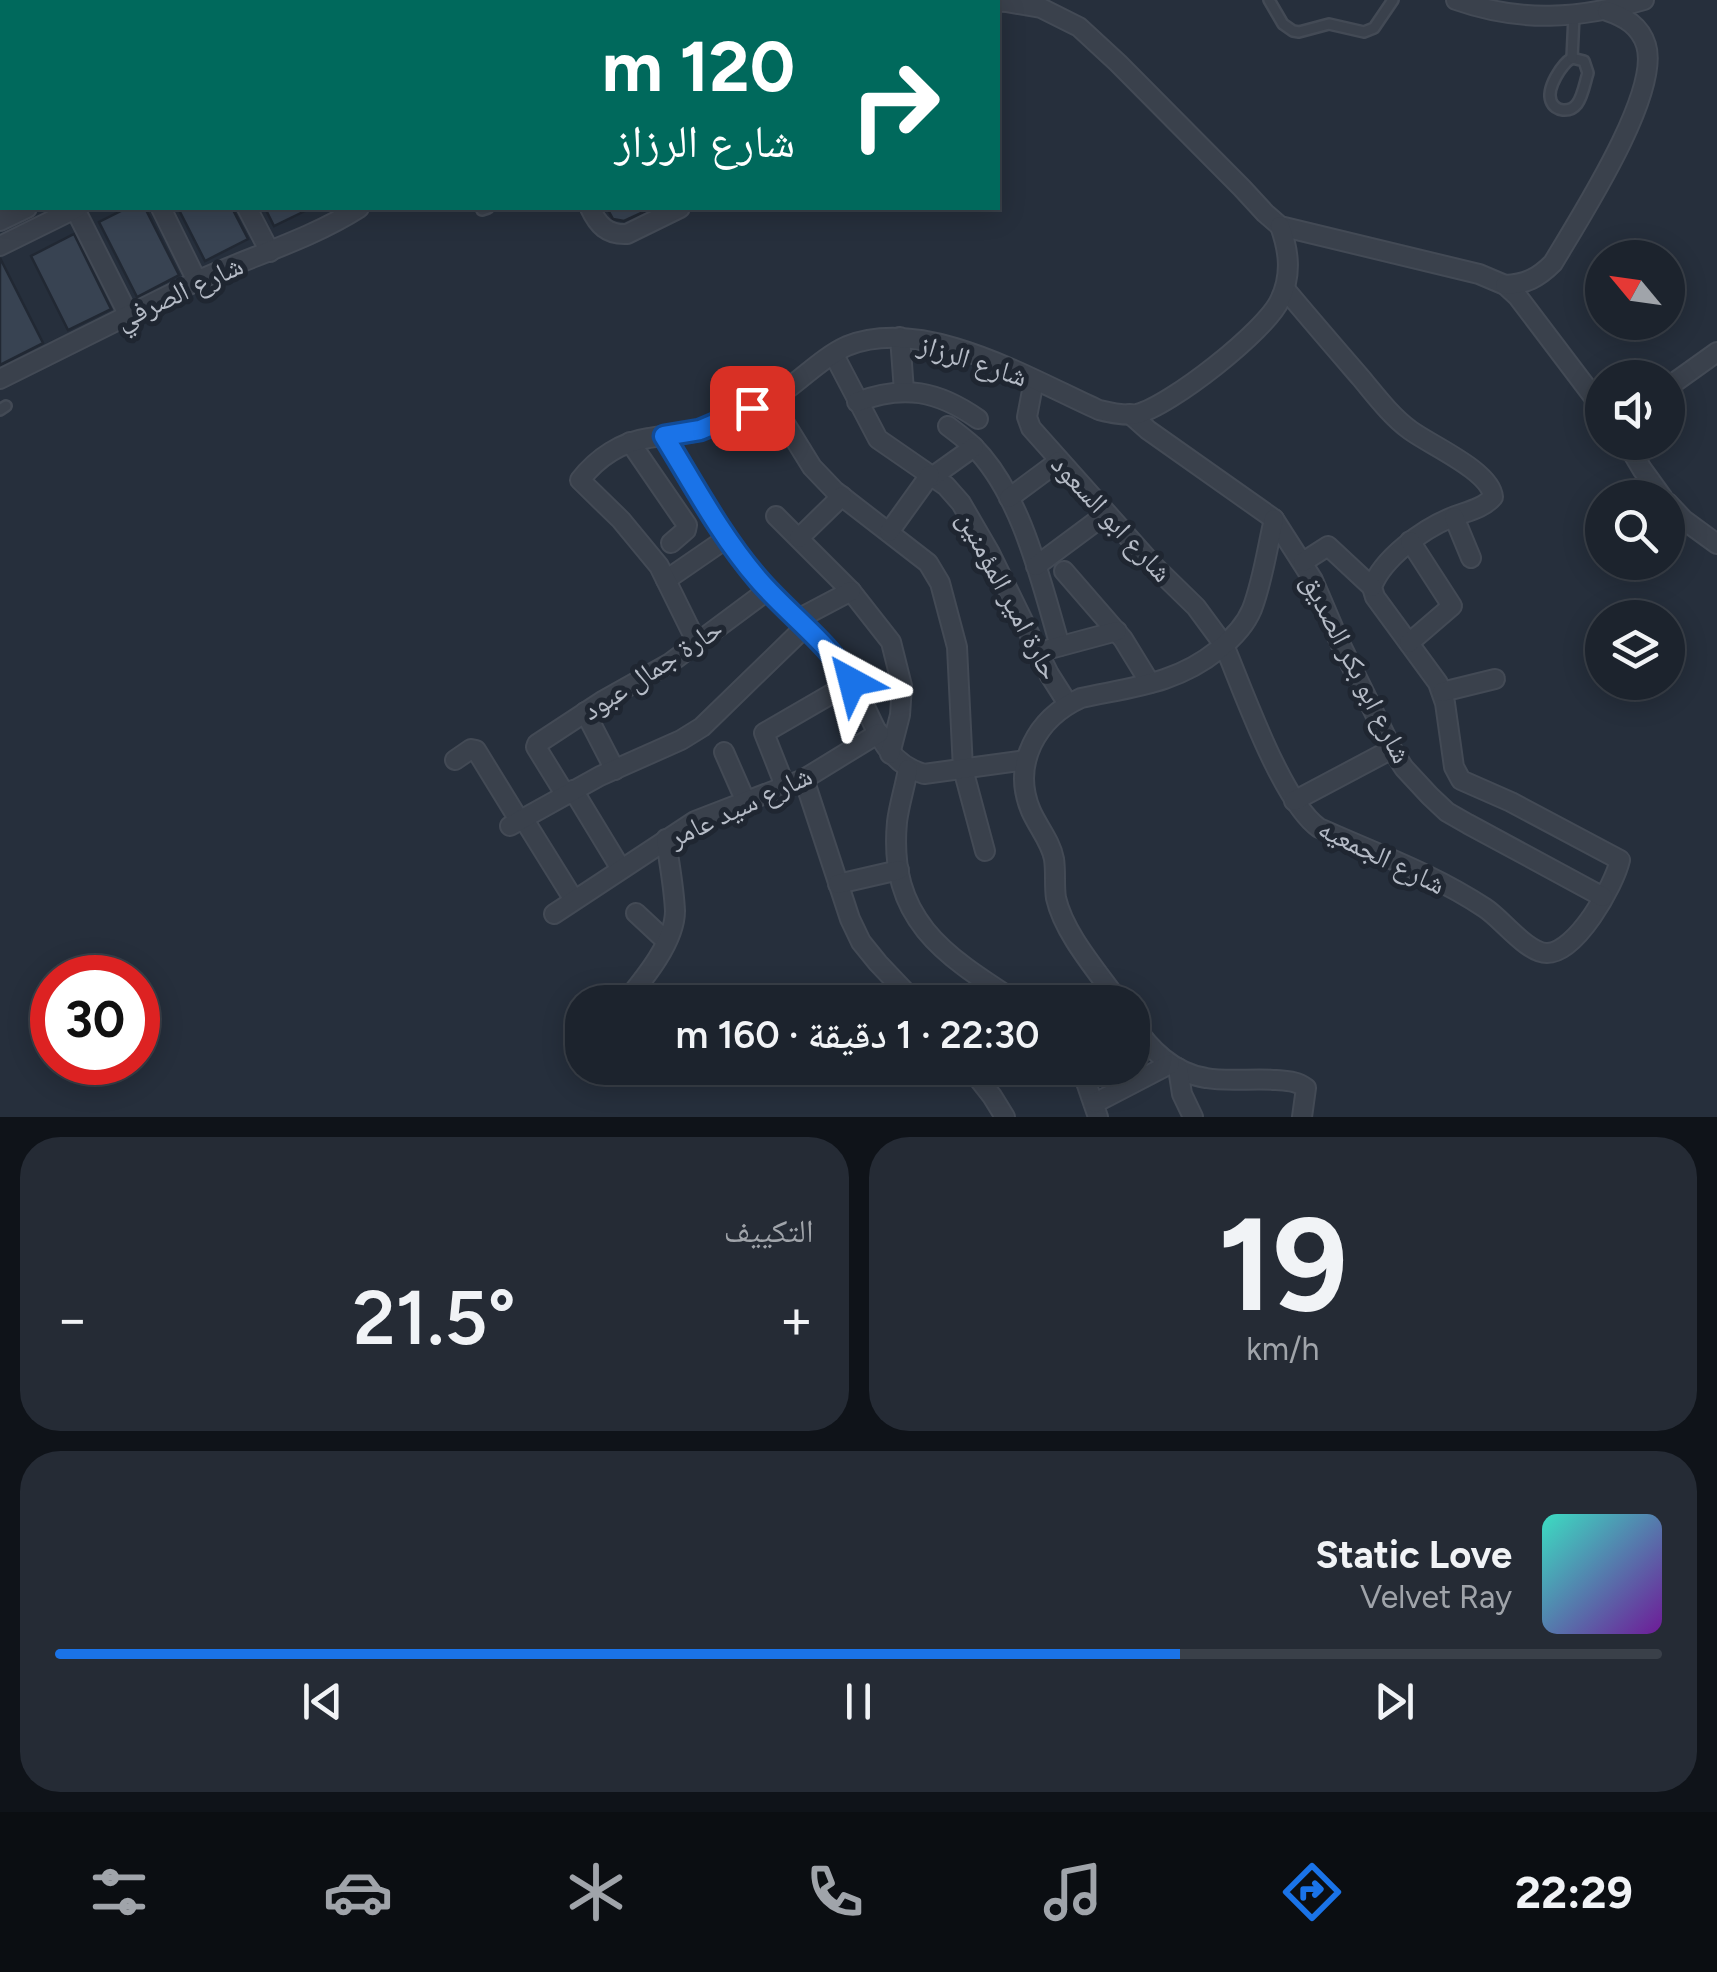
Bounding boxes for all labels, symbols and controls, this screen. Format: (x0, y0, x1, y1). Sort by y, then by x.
text: 120 m (602, 24, 795, 109)
icon: right (830, 40, 960, 170)
text: شارع الرزاز (614, 114, 795, 168)
north arrow (1585, 240, 1685, 340)
map controls (1585, 240, 1685, 700)
street label: شارع الصرفي (110, 248, 251, 342)
street label: شارع الرزاز (913, 326, 1032, 394)
button: sound (1585, 360, 1685, 460)
pin (710, 366, 795, 451)
icon: arrive (725, 381, 780, 436)
street label: شارع ابو السعود (1044, 447, 1180, 590)
button: search (1585, 480, 1685, 580)
street label: حارة امير المؤمنين (949, 505, 1068, 686)
street label: شارع ابو بكر الصديق (1294, 567, 1419, 769)
button: layers (1585, 600, 1685, 700)
street label: حارة جمال عبود (575, 611, 729, 727)
position arrow (800, 630, 904, 734)
street label: شارع سيد عامر (662, 758, 817, 855)
street label: شارع الجمعيه (1312, 811, 1451, 902)
speed limit sign: 30 (30, 955, 160, 1085)
text: 22:30 · 1 دقيقة · 160 m (675, 1012, 1040, 1058)
text: 19 (1218, 1187, 1348, 1343)
text: التكييف (724, 1212, 814, 1250)
text: 21.5° (353, 1273, 516, 1363)
text: − (55, 1286, 89, 1352)
text: + (779, 1286, 814, 1352)
text: km/h (1246, 1330, 1319, 1368)
text: Static Love (1316, 1532, 1512, 1578)
text: Velvet Ray (1360, 1578, 1512, 1616)
icon: previous (295, 1674, 350, 1729)
icon: pause (831, 1674, 886, 1729)
icon: next (1367, 1674, 1422, 1729)
icon: filters (84, 1857, 154, 1927)
icon: car (323, 1857, 393, 1927)
icon: climate (561, 1857, 631, 1927)
icon: phone (800, 1857, 870, 1927)
icon: music (1038, 1857, 1108, 1927)
icon: directions (1277, 1857, 1347, 1927)
text: 22:29 (1515, 1865, 1633, 1919)

